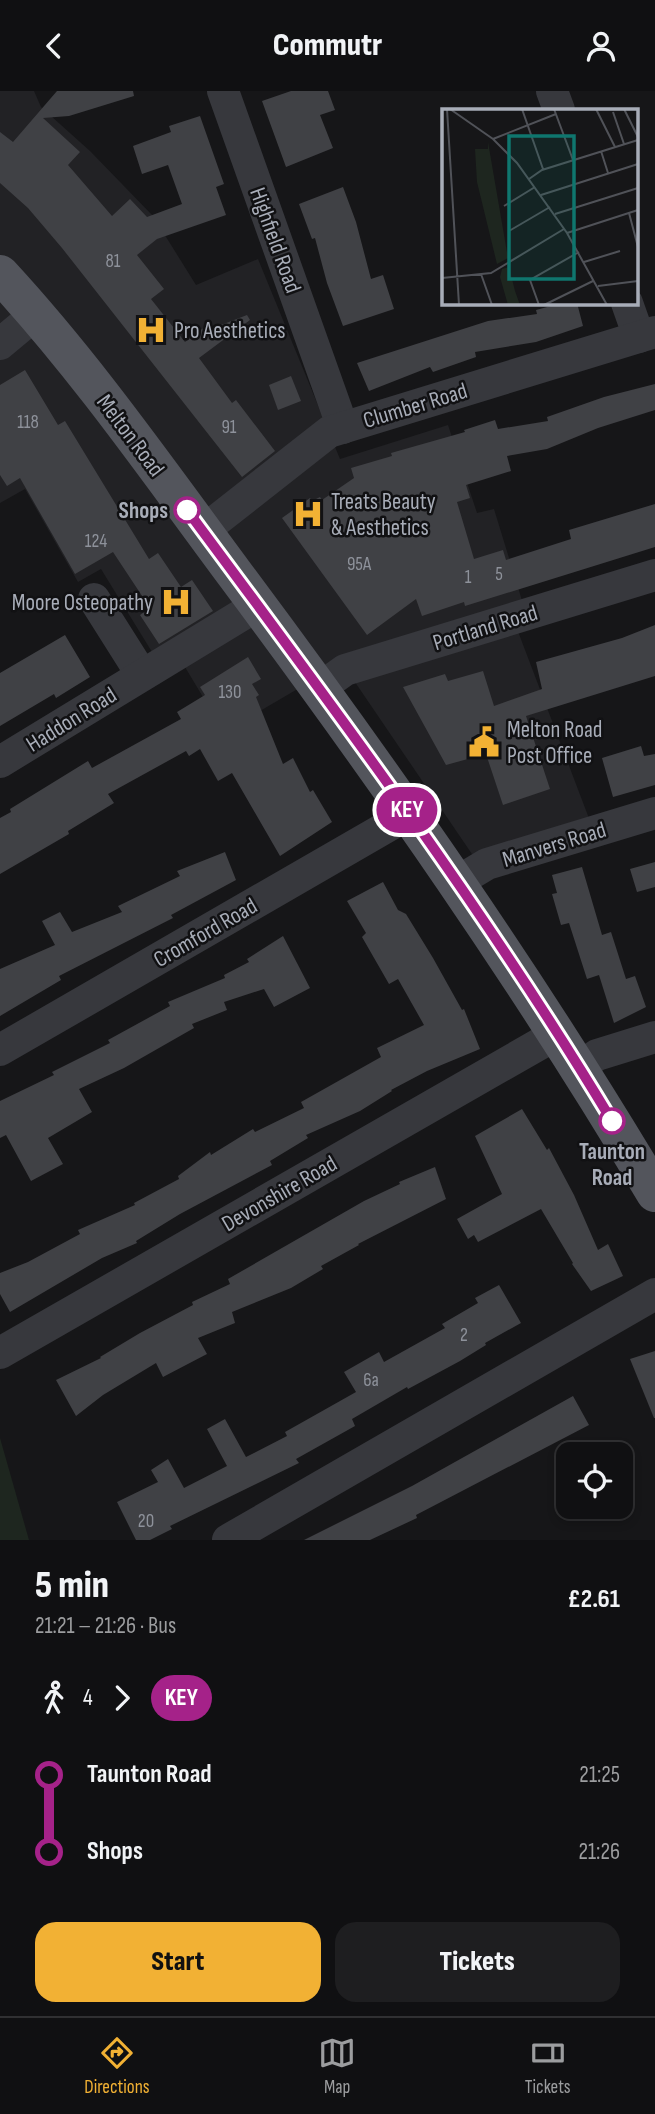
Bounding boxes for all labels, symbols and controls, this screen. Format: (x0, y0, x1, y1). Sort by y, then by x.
text: Commutr (273, 26, 382, 65)
icon: back (35, 27, 73, 65)
icon: person (582, 27, 620, 65)
inset map (442, 109, 638, 305)
street label: Highfield Road (243, 184, 307, 297)
house number: 81 (106, 250, 121, 273)
hospital icon: Pro Aesthetics (134, 313, 168, 347)
place label: Pro Aesthetics (174, 317, 286, 345)
street label: Clumber Road (360, 377, 471, 435)
street label: Melton Road (90, 389, 170, 482)
house number: 118 (17, 411, 39, 434)
house number: 91 (221, 416, 237, 439)
place label: Treats Beauty & Aesthetics (331, 488, 436, 542)
place label: Shops (119, 497, 168, 525)
marker: Shops (174, 497, 200, 523)
hospital icon: Treats Beauty & Aesthetics (291, 497, 325, 531)
house number: 124 (85, 530, 107, 553)
house number: 95A (347, 553, 372, 576)
house number: 5 (495, 563, 503, 586)
house number: 1 (465, 566, 472, 589)
hospital icon: Moore Osteopathy (159, 585, 193, 619)
place label: Moore Osteopathy (12, 589, 153, 617)
street label: Portland Road (430, 599, 541, 657)
street label: Haddon Road (21, 681, 122, 759)
house number: 130 (218, 681, 242, 704)
place label: Melton Road Post Office (507, 716, 602, 770)
public building icon: Melton Road Post Office (467, 725, 501, 759)
line badge: KEY (367, 787, 447, 833)
text: KEY (390, 795, 424, 824)
street label: Manvers Road (499, 816, 609, 874)
street label: Cromford Road (149, 892, 262, 974)
marker: Taunton Road (599, 1108, 625, 1134)
place label: Taunton Road (579, 1138, 645, 1192)
street label: Devonshire Road (217, 1150, 342, 1238)
house number: 2 (460, 1324, 468, 1347)
house number: 6a (363, 1369, 379, 1392)
map controls (556, 1442, 633, 1519)
button: locate (556, 1442, 633, 1519)
house number: 20 (138, 1510, 154, 1533)
text: 5 min (35, 1563, 109, 1608)
text: £2.61 (567, 1584, 620, 1615)
text: 21:21 – 21:26 · Bus (35, 1612, 176, 1640)
icon: walk (35, 1679, 73, 1717)
icon: forward (103, 1679, 141, 1717)
text: KEY (165, 1683, 198, 1712)
text: 4 (83, 1684, 93, 1712)
text: Taunton Road (87, 1759, 212, 1790)
text: 21:25 (579, 1761, 620, 1789)
text: Shops (87, 1836, 143, 1867)
text: 21:26 (579, 1838, 620, 1866)
button: Start (35, 1922, 321, 2002)
button: Tickets (335, 1922, 620, 2002)
tab: Directions (84, 2034, 150, 2099)
tab: Map (318, 2034, 356, 2099)
tab: Tickets (525, 2034, 571, 2099)

